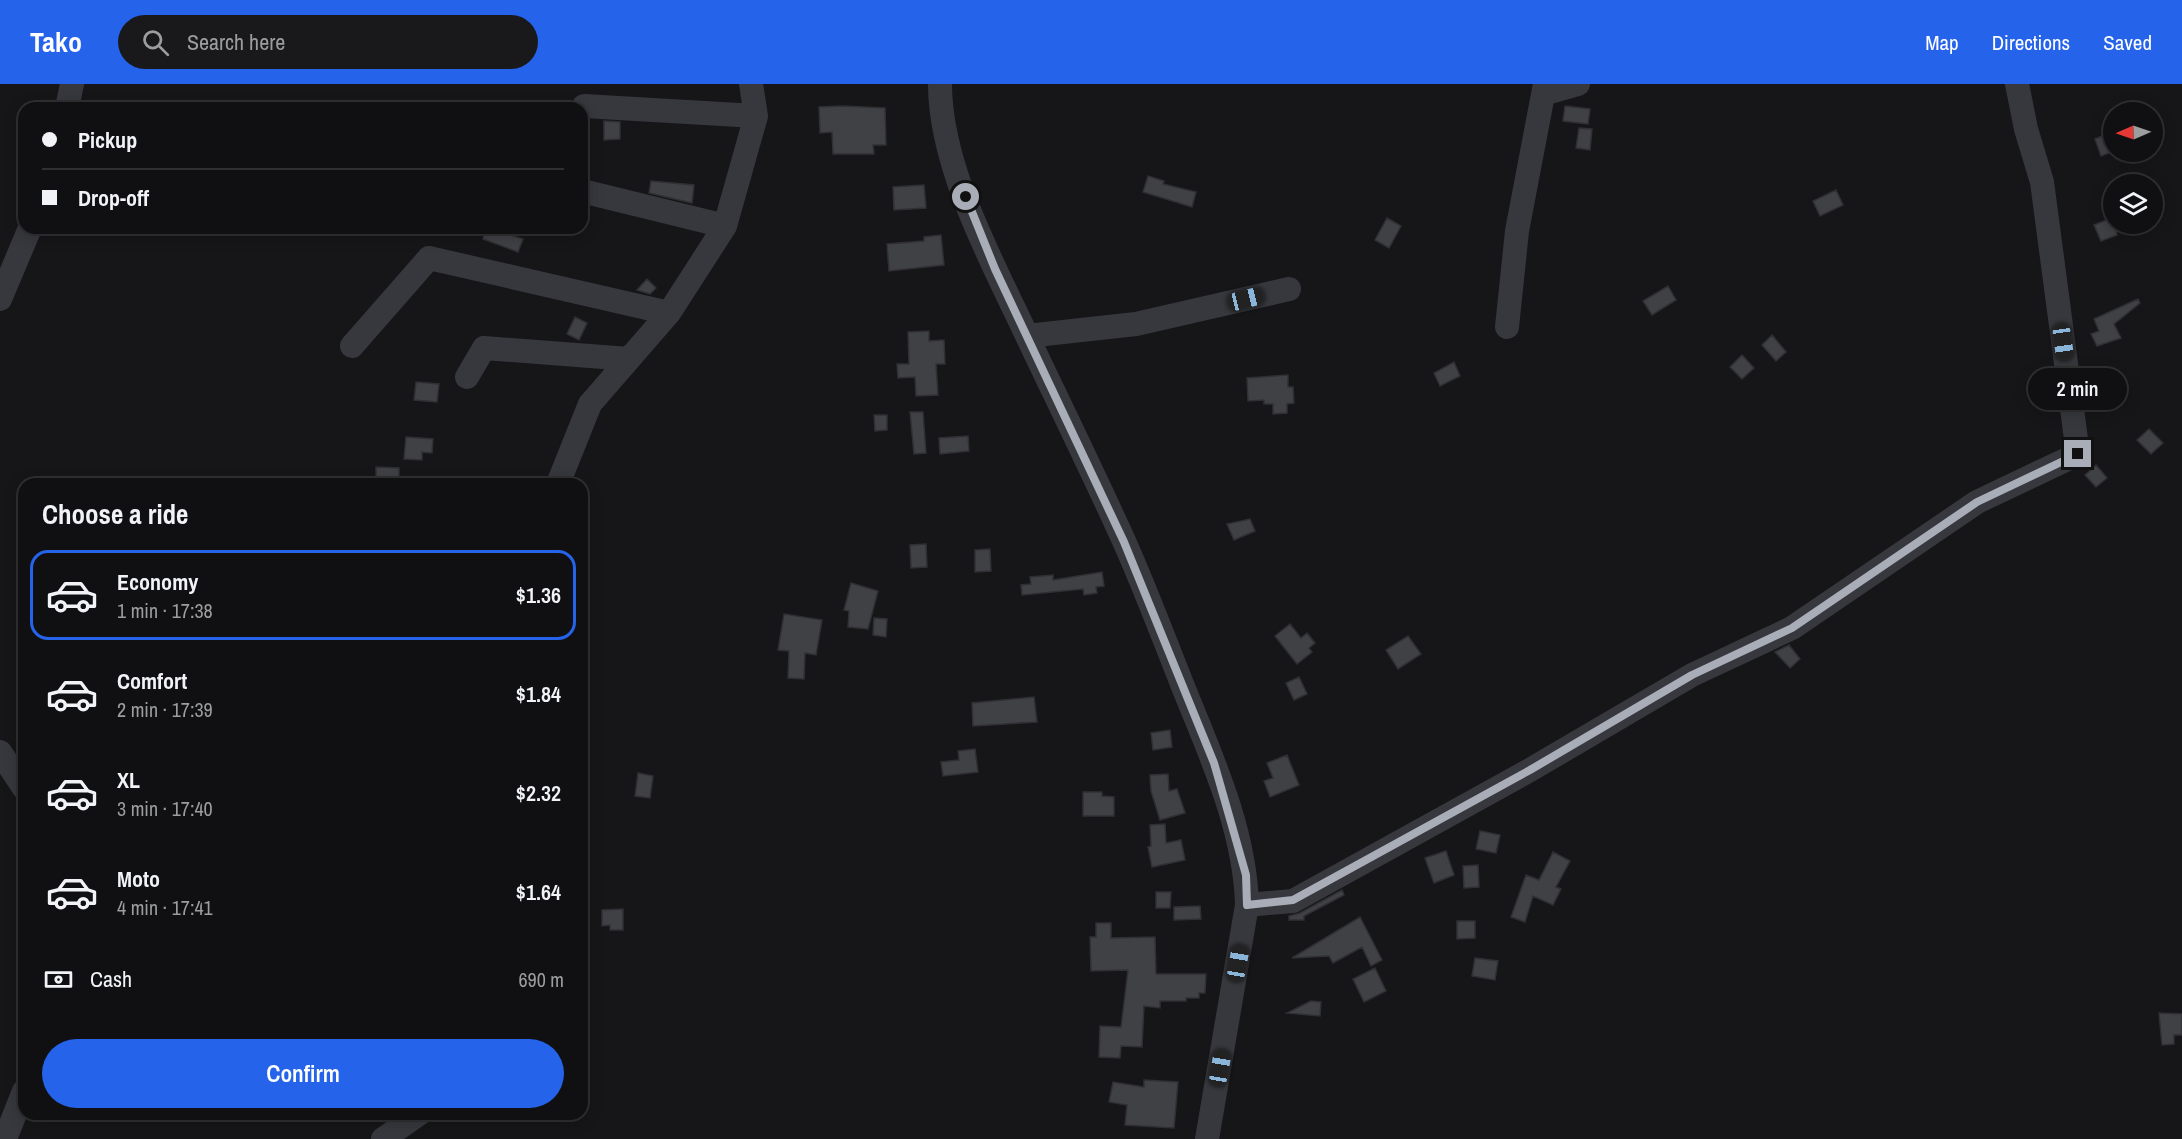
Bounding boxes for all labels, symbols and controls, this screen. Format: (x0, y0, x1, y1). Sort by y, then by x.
search box (118, 15, 538, 69)
text: Tako (30, 23, 82, 61)
icon: search (139, 26, 172, 59)
text: Search here (187, 27, 285, 57)
text: Map (1925, 28, 1959, 57)
text: Directions (1992, 28, 2070, 57)
text: Saved (2103, 28, 2152, 57)
north arrow (2103, 102, 2163, 162)
map controls (2103, 102, 2163, 234)
text: Pickup (78, 125, 137, 155)
button: layers (2103, 174, 2163, 234)
text: Drop-off (78, 183, 149, 213)
route start (952, 183, 979, 210)
car (1226, 286, 1266, 312)
car (2052, 323, 2074, 361)
callout: 2 min (2028, 367, 2128, 409)
text: 2 min (2056, 375, 2099, 402)
route end (2064, 440, 2091, 467)
text: Choose a ride (42, 496, 188, 532)
text: Economy (117, 567, 198, 597)
icon: car (45, 568, 99, 622)
text: $1.36 (516, 580, 561, 610)
text: 1 min · 17:38 (117, 597, 213, 624)
text: Comfort (117, 666, 187, 696)
icon: car (45, 667, 99, 721)
text: $1.84 (516, 679, 561, 709)
text: 2 min · 17:39 (117, 696, 213, 723)
text: XL (117, 765, 140, 795)
icon: car (45, 766, 99, 820)
text: $2.32 (516, 778, 561, 808)
text: 3 min · 17:40 (117, 795, 213, 822)
text: Moto (117, 864, 160, 894)
icon: car (45, 865, 99, 919)
text: $1.64 (516, 877, 561, 907)
text: 4 min · 17:41 (117, 894, 213, 921)
car (1226, 944, 1250, 982)
icon: cash (42, 963, 75, 996)
text: Cash (90, 964, 132, 994)
text: 690 m (518, 966, 564, 993)
button: Confirm (42, 1039, 564, 1108)
car (1208, 1049, 1232, 1087)

